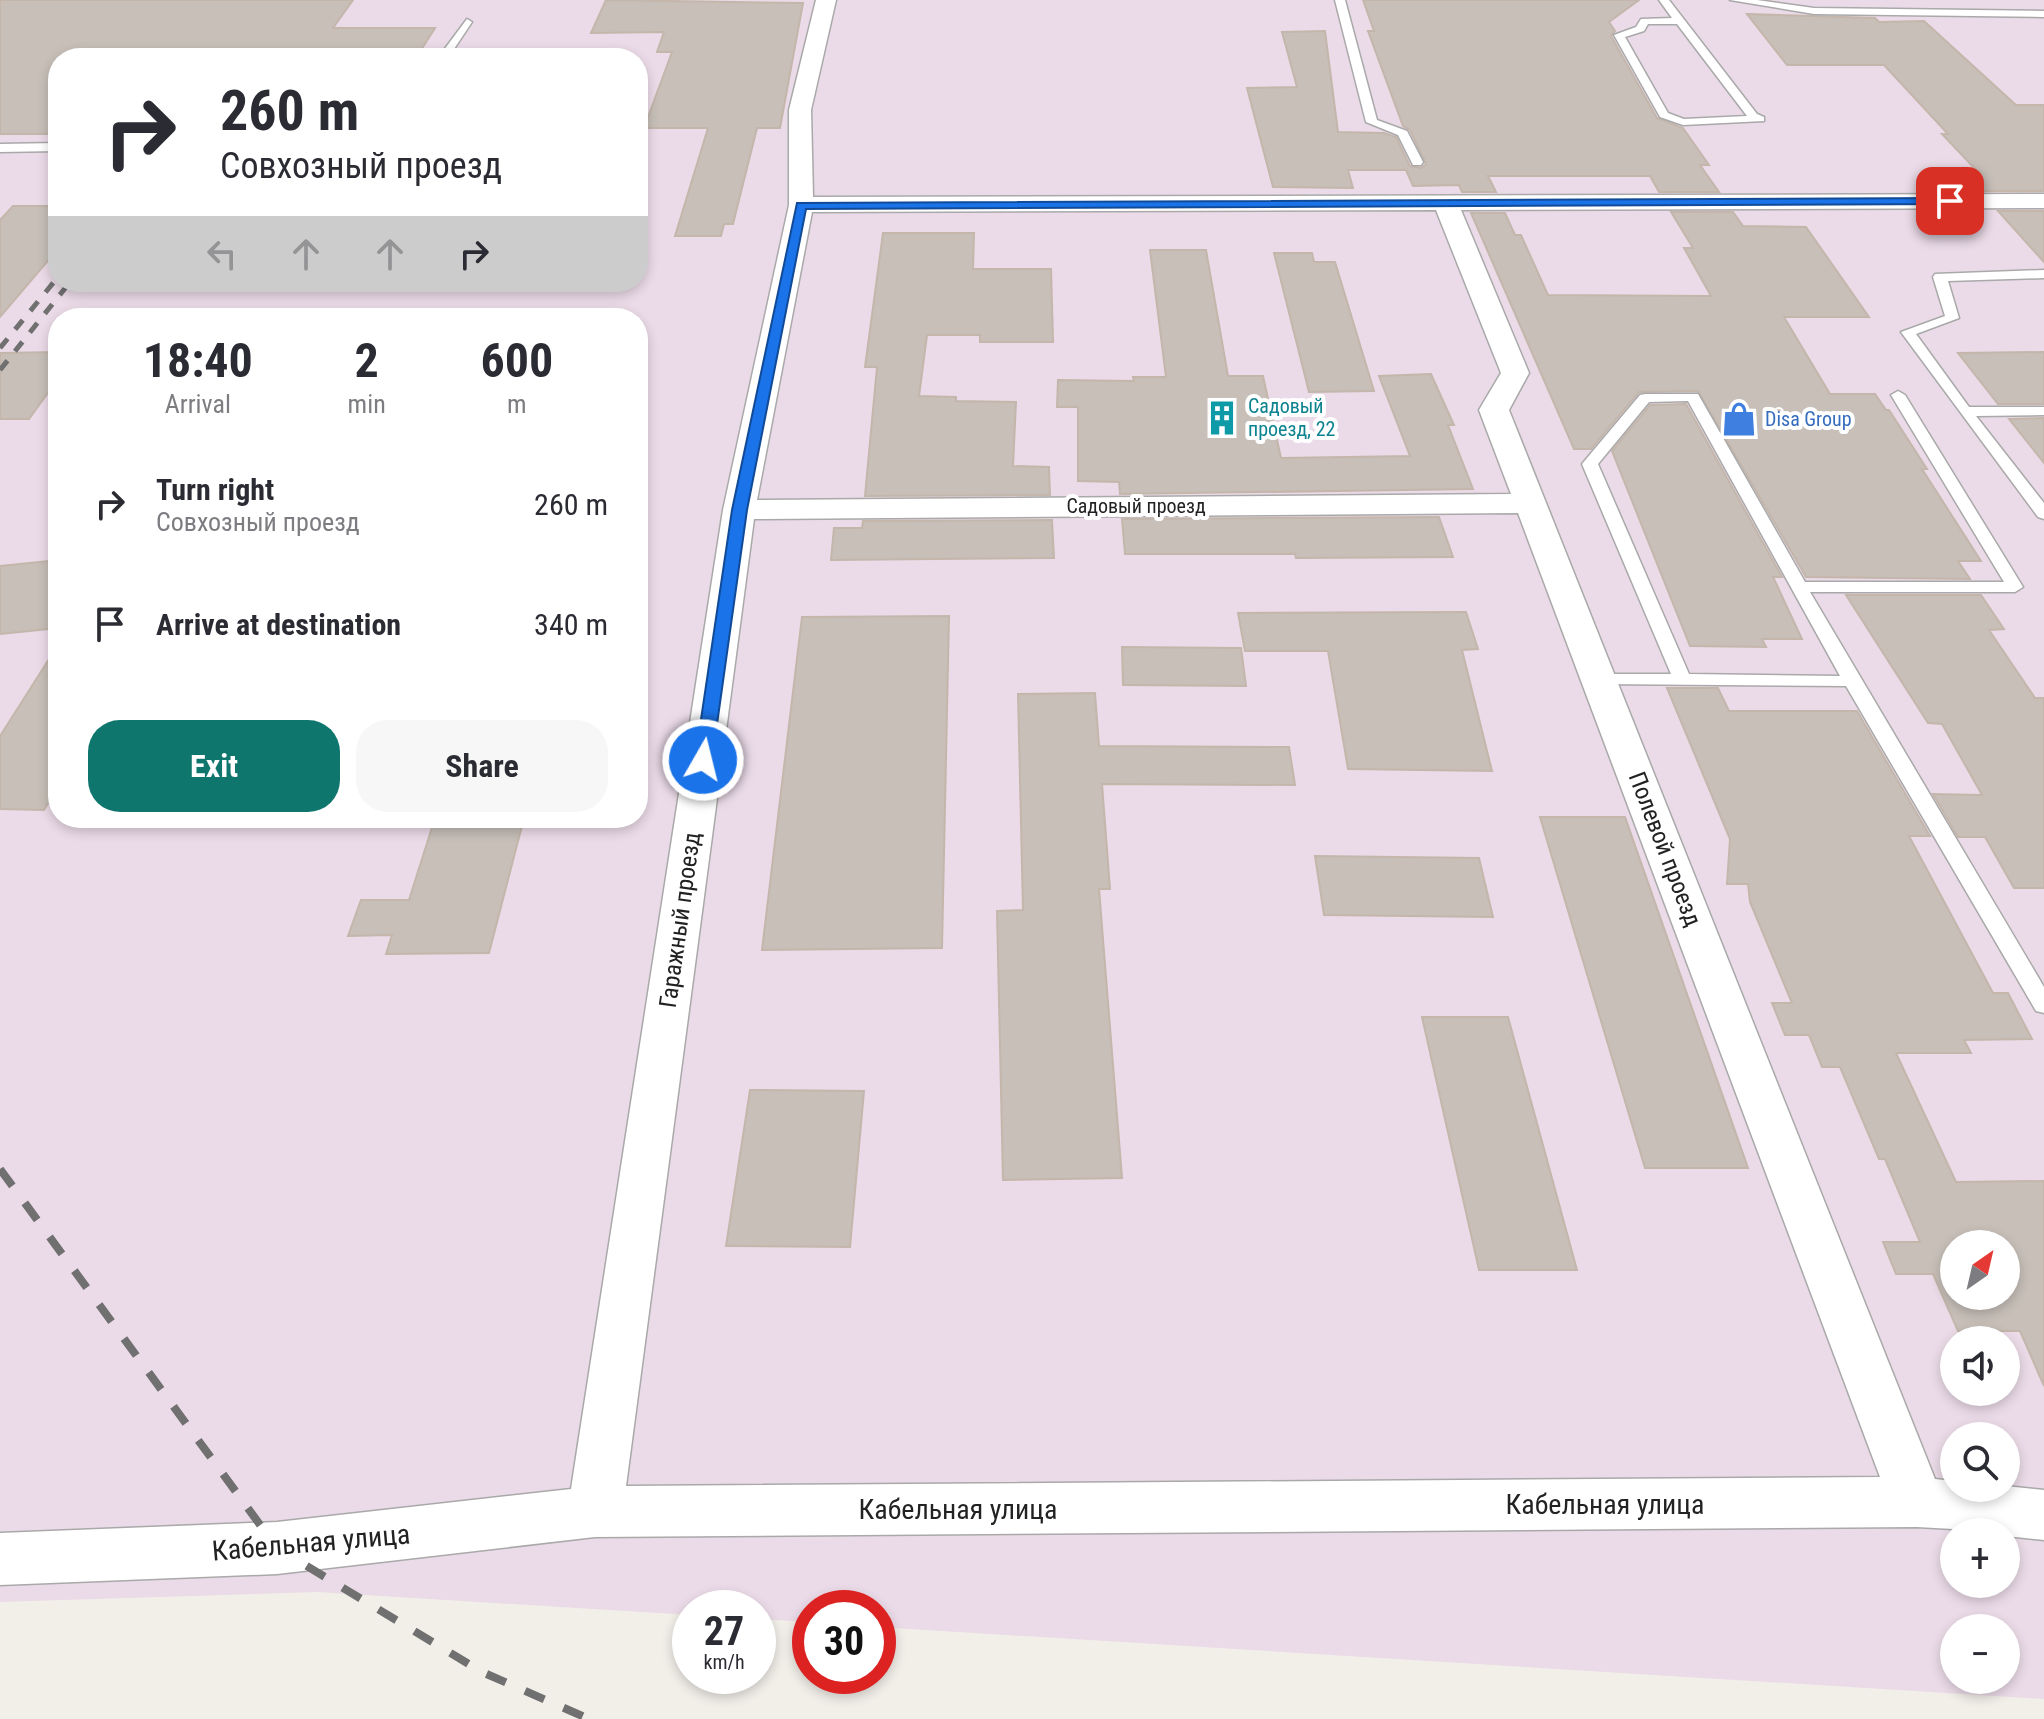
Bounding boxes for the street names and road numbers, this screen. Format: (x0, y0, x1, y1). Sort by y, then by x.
street label: Садовый проезд (1066, 494, 1206, 518)
street label: Полевой проезд (1623, 768, 1707, 930)
street label: Гаражный проезд (654, 830, 706, 1010)
street label: Кабельная улица (1506, 1488, 1704, 1521)
street label: Кабельная улица (859, 1493, 1057, 1526)
street label: Кабельная улица (211, 1517, 412, 1568)

